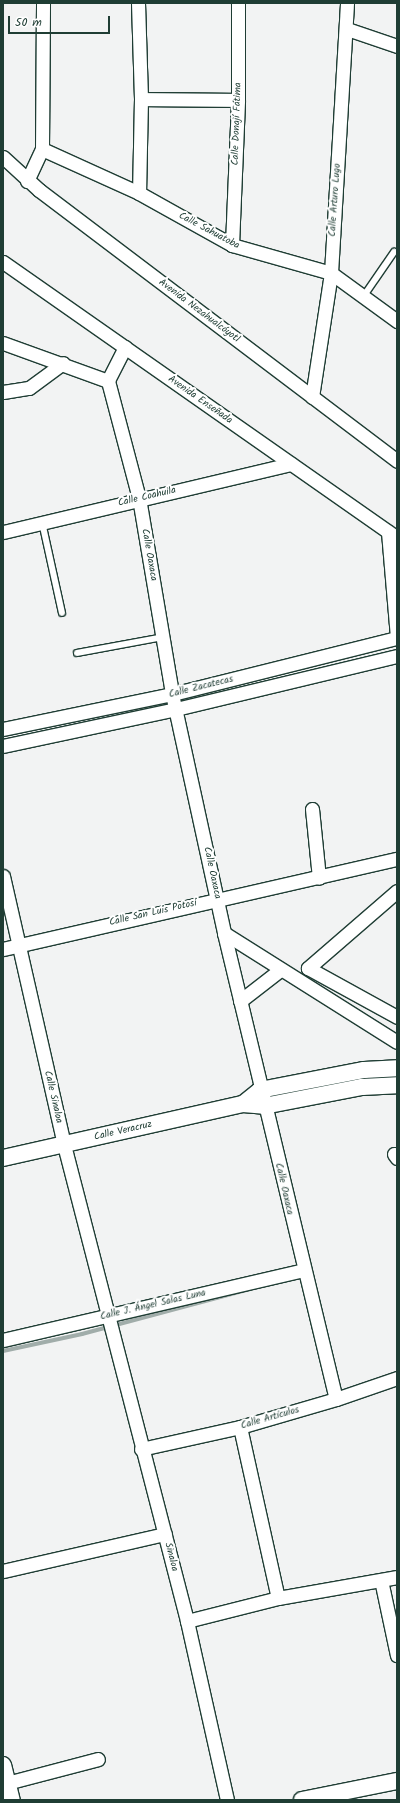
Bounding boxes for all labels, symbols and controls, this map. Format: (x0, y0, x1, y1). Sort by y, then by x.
scale bar (10, 8, 112, 34)
text: 50 m (15, 13, 42, 32)
street label: Calle Donají Fátima (230, 82, 244, 166)
street label: Calle Arturo Lugo (326, 163, 344, 237)
street label: Calle Sahuatoba (176, 210, 242, 252)
street label: Avenida Nezahualcóyotl (156, 277, 242, 345)
street label: Avenida Enseñada (166, 373, 234, 427)
street label: Calle Coahuila (117, 485, 177, 509)
street label: Calle Oaxaca (138, 528, 160, 582)
street label: Calle Zacatecas (168, 673, 234, 701)
street label: Calle Oaxaca (201, 846, 223, 900)
street label: Calle San Luis Potosí (108, 897, 198, 929)
street label: Calle Sinaloa (41, 1070, 65, 1124)
street label: Calle Veracruz (93, 1119, 153, 1143)
street label: Calle Oaxaca (272, 1162, 296, 1216)
street label: Calle J. Ángel Salas Luna (99, 1287, 207, 1323)
street label: Calle Artículos (239, 1404, 301, 1432)
street label: Sinaloa (162, 1541, 180, 1573)

